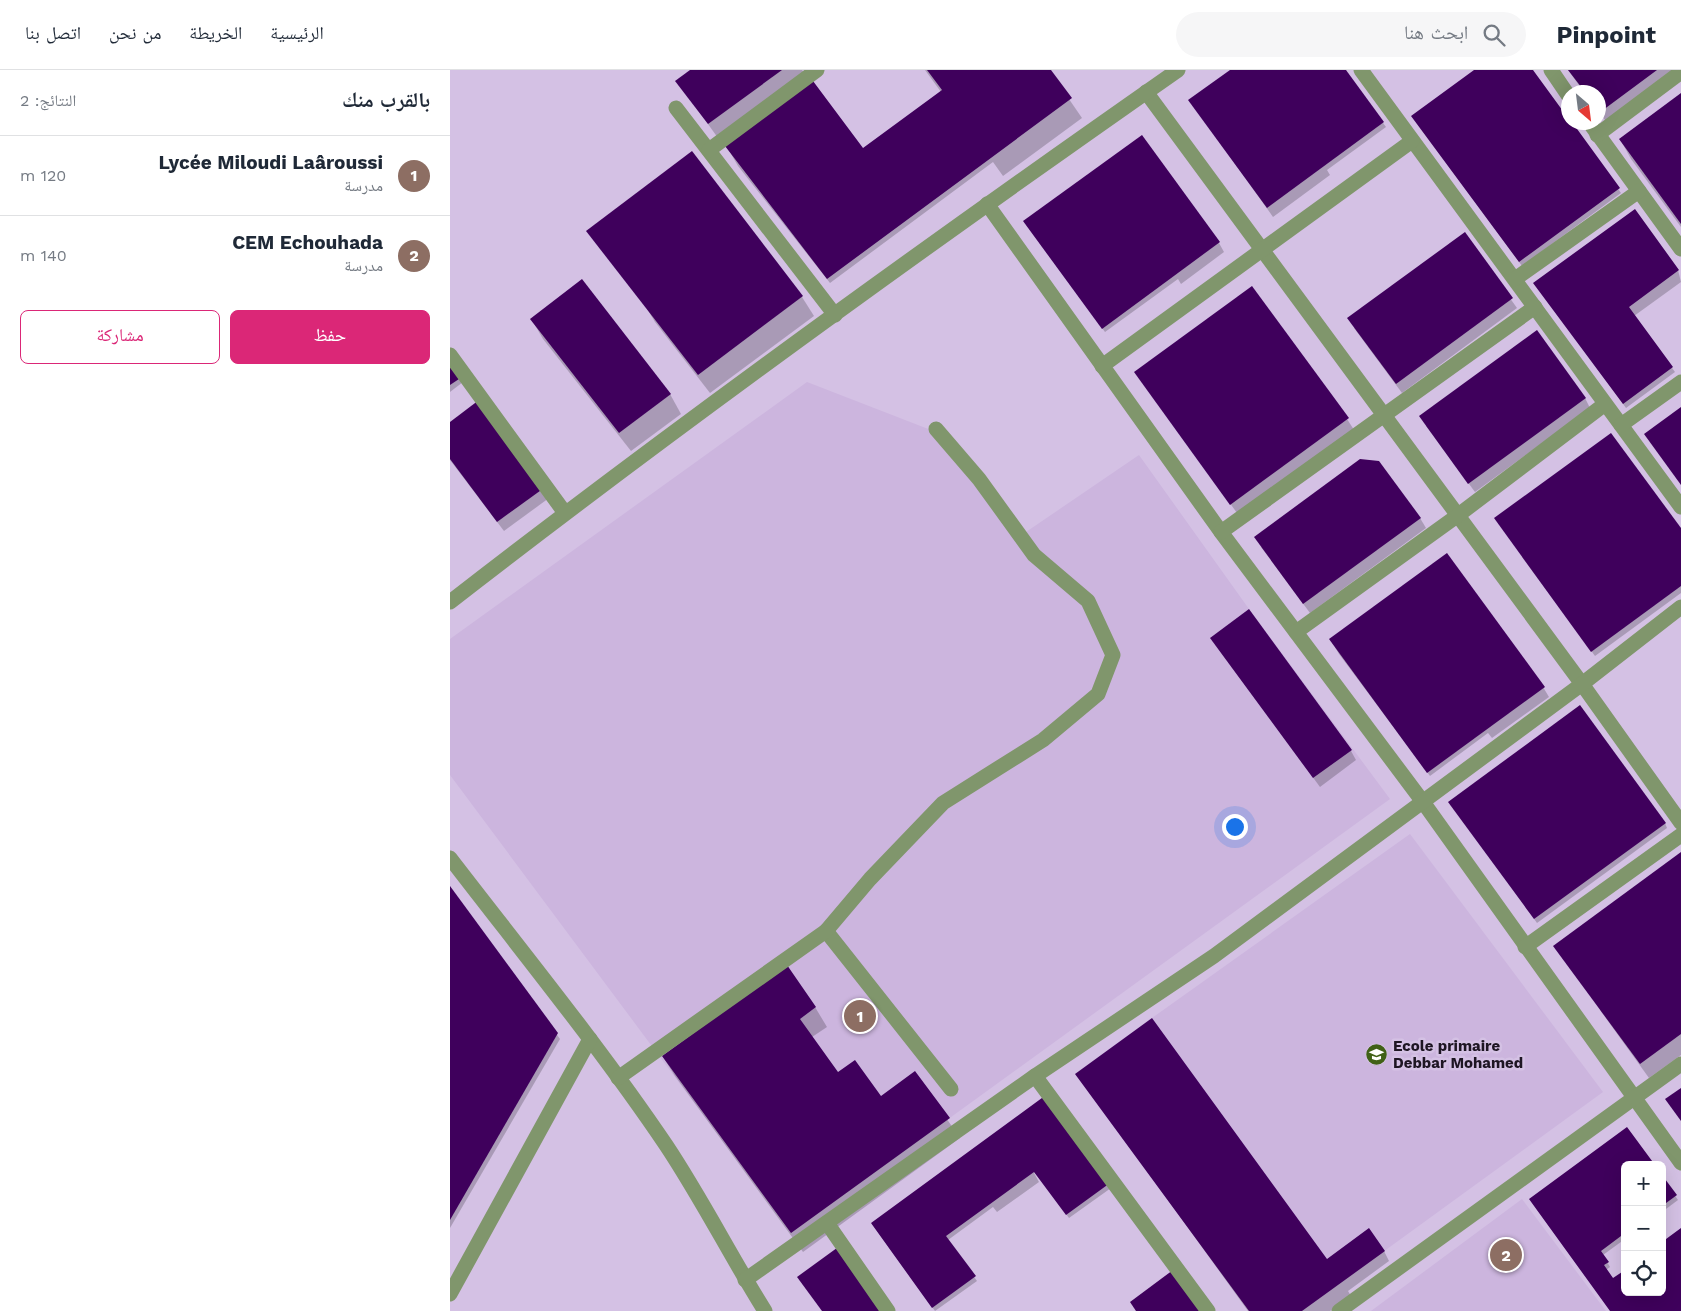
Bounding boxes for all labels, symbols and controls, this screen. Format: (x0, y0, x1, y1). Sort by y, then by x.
search box (1176, 12, 1526, 57)
text: ابحث هنا (1404, 21, 1468, 44)
icon: search (1480, 21, 1508, 49)
text: Pinpoint (1556, 21, 1656, 49)
text: اتصل بنا (25, 22, 81, 43)
text: من نحن (109, 22, 161, 43)
text: الخريطة (189, 22, 242, 43)
text: الرئيسية (270, 22, 324, 43)
north arrow (1561, 85, 1606, 130)
text: بالقرب منك (342, 87, 430, 112)
text: النتائج: 2 (20, 91, 76, 110)
text: Lycée Miloudi Laâroussi (158, 151, 383, 174)
text: 120 m (20, 166, 66, 185)
text: 1 (411, 166, 417, 185)
text: مدرسة (344, 176, 383, 195)
text: CEM Echouhada (232, 231, 383, 254)
text: 140 m (20, 246, 67, 265)
text: 2 (409, 246, 419, 265)
text: مدرسة (344, 256, 383, 275)
button: مشاركة (20, 310, 220, 364)
button: حفظ (230, 310, 430, 364)
your location (1222, 814, 1248, 840)
pin: 1 (844, 997, 876, 1035)
place label: Ecole primaire Debbar Mohamed (1393, 1037, 1523, 1072)
school or university icon: Ecole primaire Debbar Mohamed (1365, 1043, 1389, 1067)
map controls (1621, 1161, 1666, 1296)
button: + (1621, 1161, 1666, 1206)
button: − (1621, 1206, 1666, 1251)
pin: 2 (1490, 1236, 1522, 1274)
button: locate (1621, 1251, 1666, 1296)

